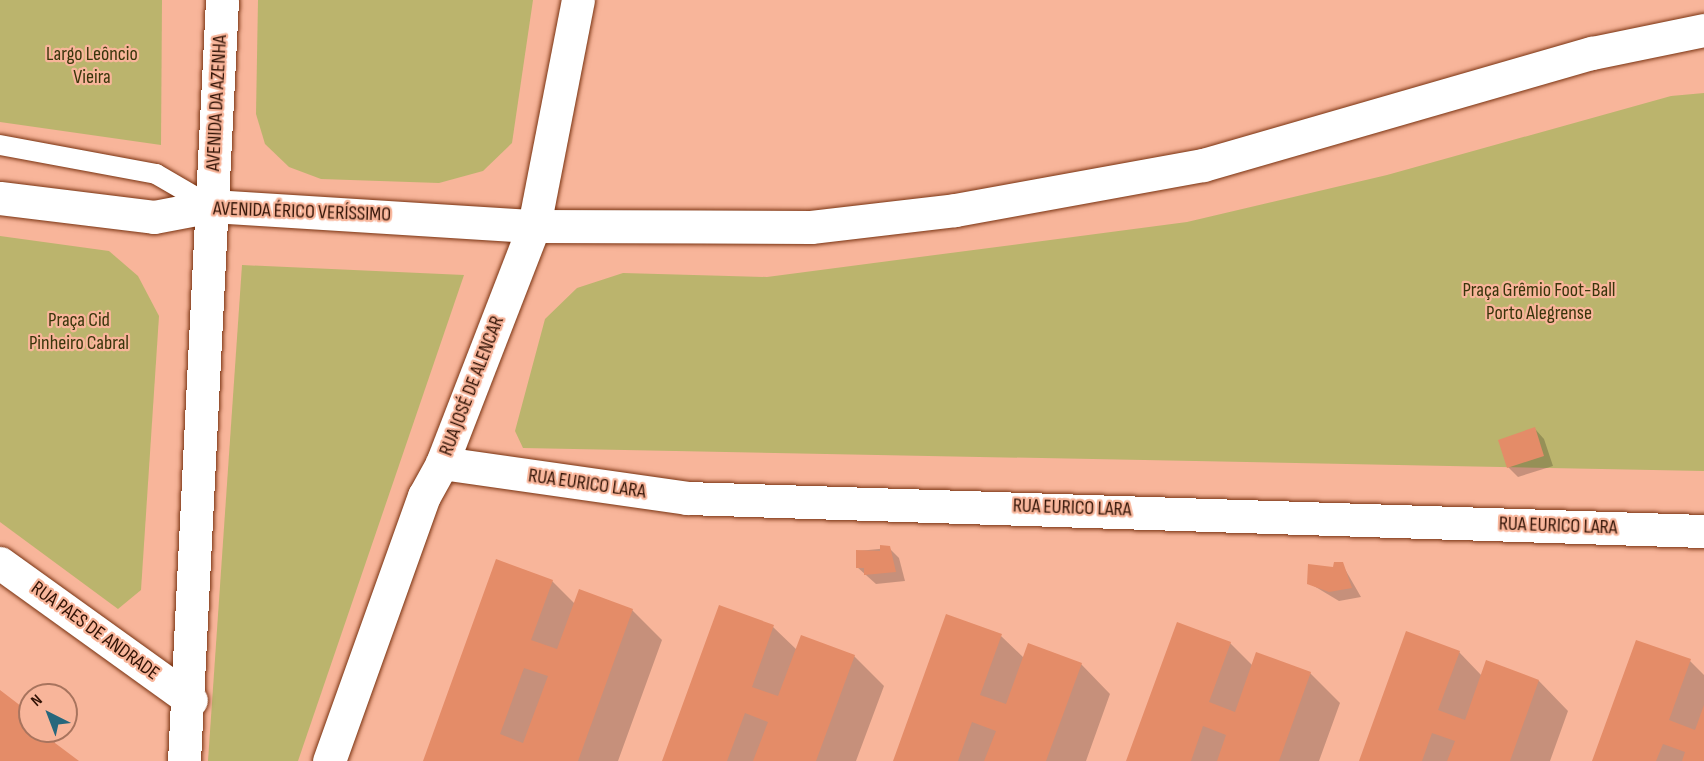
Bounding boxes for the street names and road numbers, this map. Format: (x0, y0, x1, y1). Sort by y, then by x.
street label: AVENIDA DA AZENHA (201, 34, 233, 172)
street label: AVENIDA ÉRICO VERÍSSIMO (213, 197, 391, 227)
street label: RUA JOSÉ DE ALENCAR (434, 313, 510, 459)
street label: RUA EURICO LARA (527, 464, 647, 504)
street label: RUA EURICO LARA (1012, 494, 1132, 522)
street label: RUA EURICO LARA (1498, 512, 1618, 540)
street label: RUA PAES DE ANDRADE (26, 576, 164, 686)

